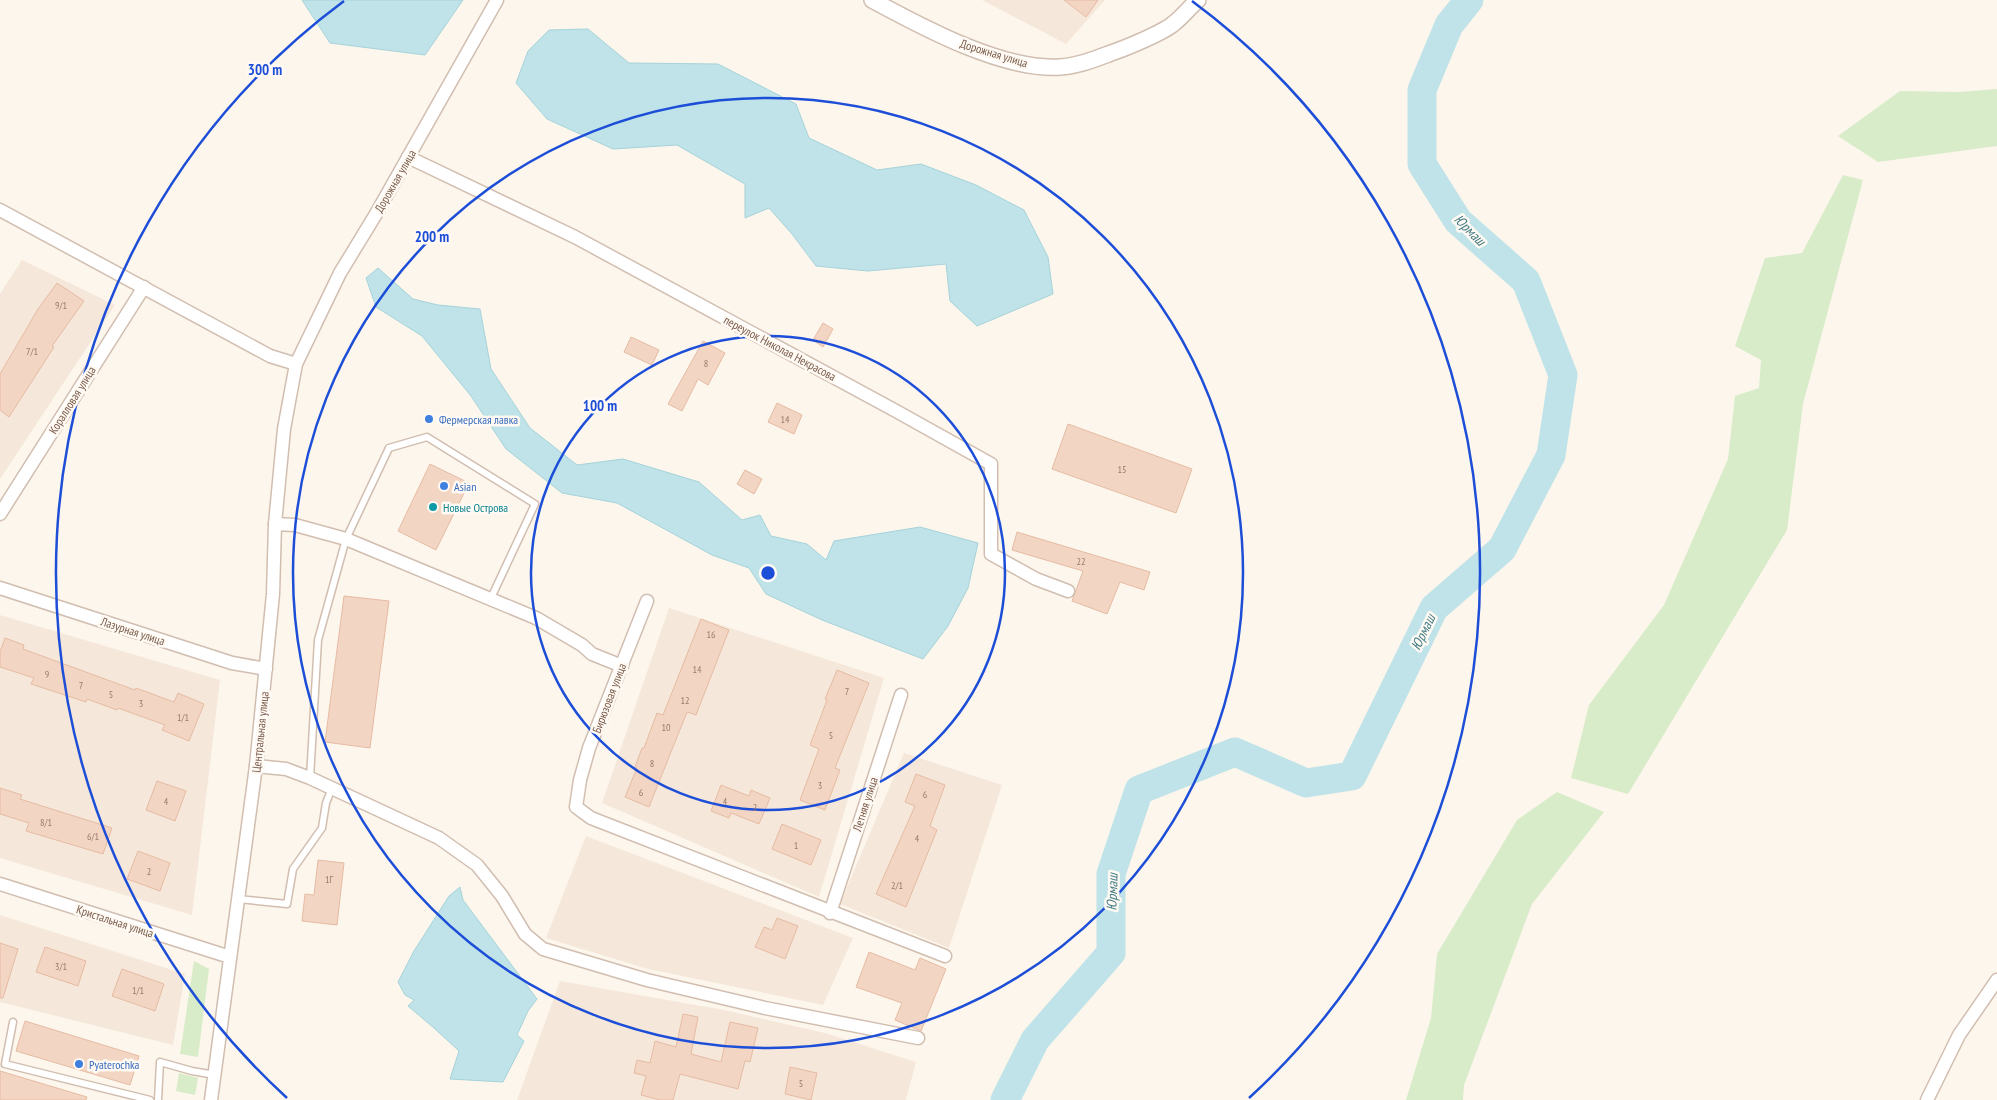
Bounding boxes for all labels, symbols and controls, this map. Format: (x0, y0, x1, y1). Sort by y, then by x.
street label: Дорожная улица (958, 36, 1030, 70)
text: 300 m (248, 60, 282, 79)
street label: Дорожная улица (371, 147, 419, 215)
water label: Юрмаш (1450, 210, 1491, 251)
text: 200 m (415, 227, 449, 246)
house number: 9/1 (55, 299, 67, 312)
street label: переулок Николая Некрасова (721, 312, 839, 384)
house number: 7/1 (26, 345, 38, 358)
house number: 8 (704, 357, 708, 370)
street label: Коралловая улица (45, 363, 99, 437)
text: 100 m (583, 396, 617, 415)
place label: Фермерская лавка (439, 412, 518, 427)
marker: Фермерская лавка (423, 413, 435, 425)
house number: 14 (781, 413, 790, 426)
house number: 15 (1118, 463, 1127, 476)
place label: Asian (454, 479, 476, 494)
marker: Asian (438, 480, 450, 492)
place label: Новые Острова (443, 500, 508, 515)
marker: Новые Острова (427, 501, 439, 513)
house number: 22 (1077, 555, 1086, 568)
centre of rings (759, 564, 777, 582)
water label: Юрмаш (1407, 610, 1440, 653)
street label: Лазурная улица (98, 613, 167, 648)
house number: 16 (707, 628, 716, 641)
street label: Бирюзовая улица (589, 661, 629, 735)
house number: 14 (693, 663, 702, 676)
house number: 9 (45, 668, 49, 681)
house number: 7 (79, 679, 83, 692)
house number: 7 (845, 685, 849, 698)
house number: 5 (109, 688, 113, 701)
street label: Центральная улица (248, 690, 272, 773)
house number: 12 (681, 694, 690, 707)
house number: 3 (139, 697, 143, 710)
house number: 1/1 (177, 711, 189, 724)
house number: 10 (662, 721, 671, 734)
house number: 5 (829, 729, 833, 742)
house number: 8 (650, 757, 654, 770)
street label: Летняя улица (849, 775, 881, 834)
house number: 3 (818, 779, 822, 792)
house number: 6 (639, 786, 644, 799)
house number: 6 (923, 788, 928, 801)
house number: 4 (164, 795, 169, 808)
house number: 4 (723, 795, 728, 808)
house number: 2 (753, 801, 757, 814)
house number: 8/1 (40, 816, 52, 829)
house number: 6/1 (87, 830, 99, 843)
house number: 4 (915, 832, 920, 845)
house number: 1 (794, 839, 798, 852)
house number: 2 (147, 865, 151, 878)
water label: Юрмаш (1102, 871, 1122, 911)
house number: 1Г (325, 873, 333, 886)
house number: 2/1 (891, 879, 903, 892)
street label: Кристальная улица (74, 901, 156, 941)
house number: 3/1 (55, 960, 67, 973)
house number: 1/1 (132, 984, 144, 997)
place label: Pyaterochka (89, 1057, 140, 1072)
marker: Pyaterochka (73, 1058, 85, 1070)
house number: 5 (799, 1077, 803, 1090)

